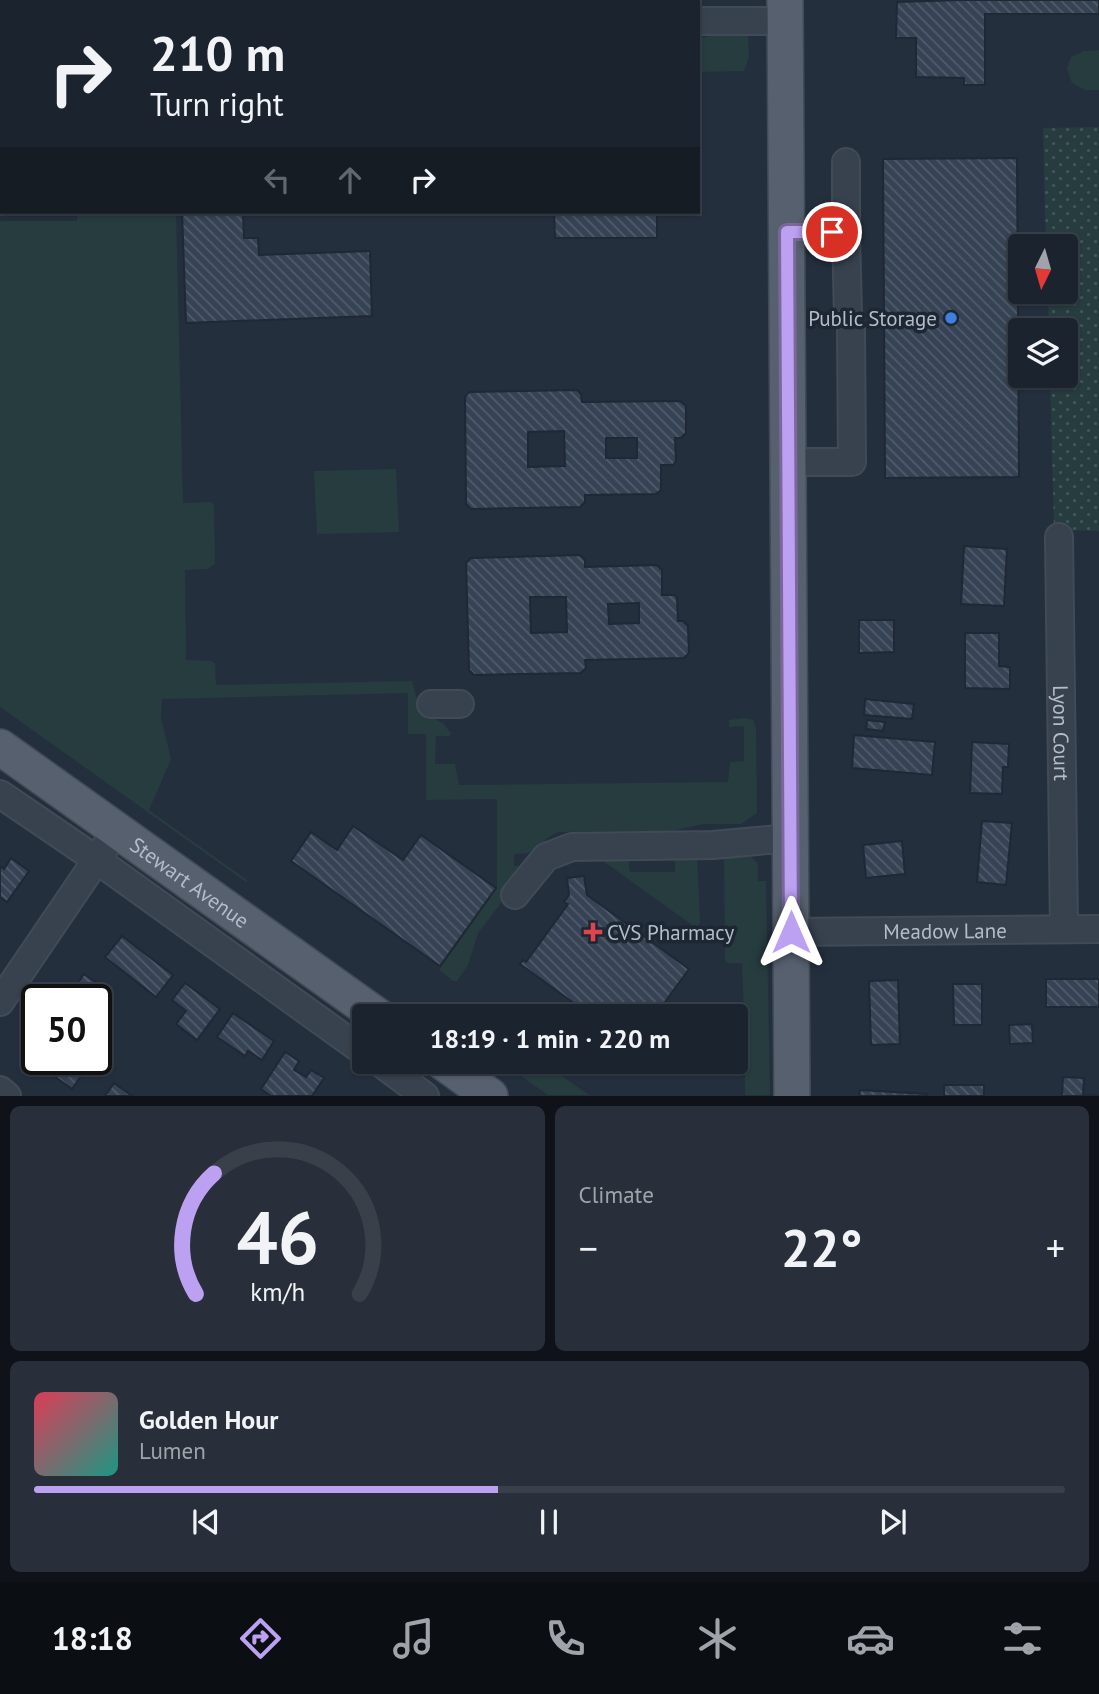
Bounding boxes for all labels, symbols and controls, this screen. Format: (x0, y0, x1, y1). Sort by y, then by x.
text: 210 m (150, 21, 285, 85)
icon: right (35, 28, 126, 119)
text: Turn right (150, 83, 284, 125)
icon: left (258, 161, 296, 199)
icon: ahead (331, 161, 369, 199)
icon: right (404, 161, 442, 199)
pin (802, 202, 862, 262)
icon: arrive (813, 213, 851, 251)
north arrow (1008, 234, 1078, 304)
map controls (1008, 234, 1078, 388)
place label: Public Storage (808, 305, 937, 332)
marker: Public Storage (943, 310, 959, 326)
button: layers (1008, 318, 1078, 388)
street label: Lyon Court (1047, 685, 1076, 781)
street label: Stewart Avenue (125, 831, 255, 934)
position arrow (754, 895, 828, 969)
street label: Meadow Lane (883, 916, 1007, 945)
place label: CVS Pharmacy (607, 919, 735, 946)
marker: CVS Pharmacy (585, 924, 601, 940)
speed limit sign: 50 (21, 984, 112, 1075)
text: 18:19 · 1 min · 220 m (430, 1022, 670, 1055)
text: Climate (579, 1180, 654, 1209)
text: 46 (236, 1191, 319, 1285)
text: 22° (781, 1214, 863, 1281)
text: − (579, 1223, 598, 1272)
text: + (1046, 1223, 1065, 1272)
text: km/h (250, 1276, 305, 1308)
text: Golden Hour (139, 1403, 278, 1436)
text: Lumen (139, 1436, 206, 1465)
icon: previous (187, 1503, 225, 1541)
icon: pause (530, 1503, 568, 1541)
icon: next (874, 1503, 912, 1541)
icon: directions (236, 1614, 285, 1663)
icon: music (389, 1614, 438, 1663)
icon: phone (541, 1614, 590, 1663)
icon: climate (693, 1614, 742, 1663)
icon: car (846, 1614, 895, 1663)
icon: filters (998, 1614, 1047, 1663)
text: 18:18 (52, 1617, 133, 1659)

